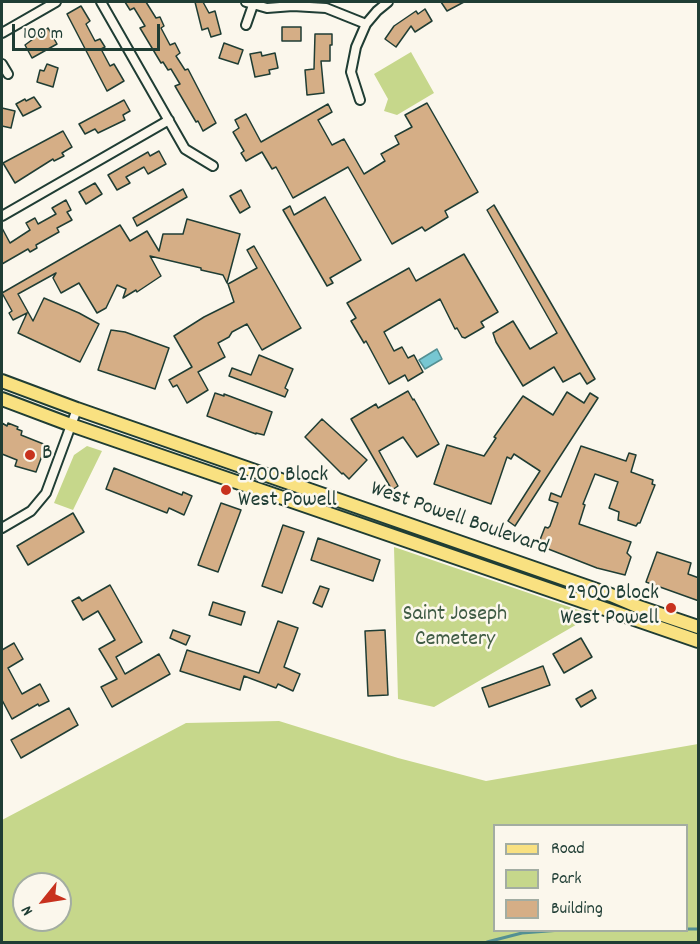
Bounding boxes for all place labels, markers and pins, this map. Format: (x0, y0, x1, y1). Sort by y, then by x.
place label: B (42, 442, 52, 468)
marker: B (23, 448, 37, 462)
place label: 2700 Block West Powell (238, 464, 337, 516)
marker: 2700 Block West Powell (219, 483, 233, 497)
place label: 2900 Block West Powell (560, 582, 659, 634)
marker: 2900 Block West Powell (664, 601, 678, 615)

